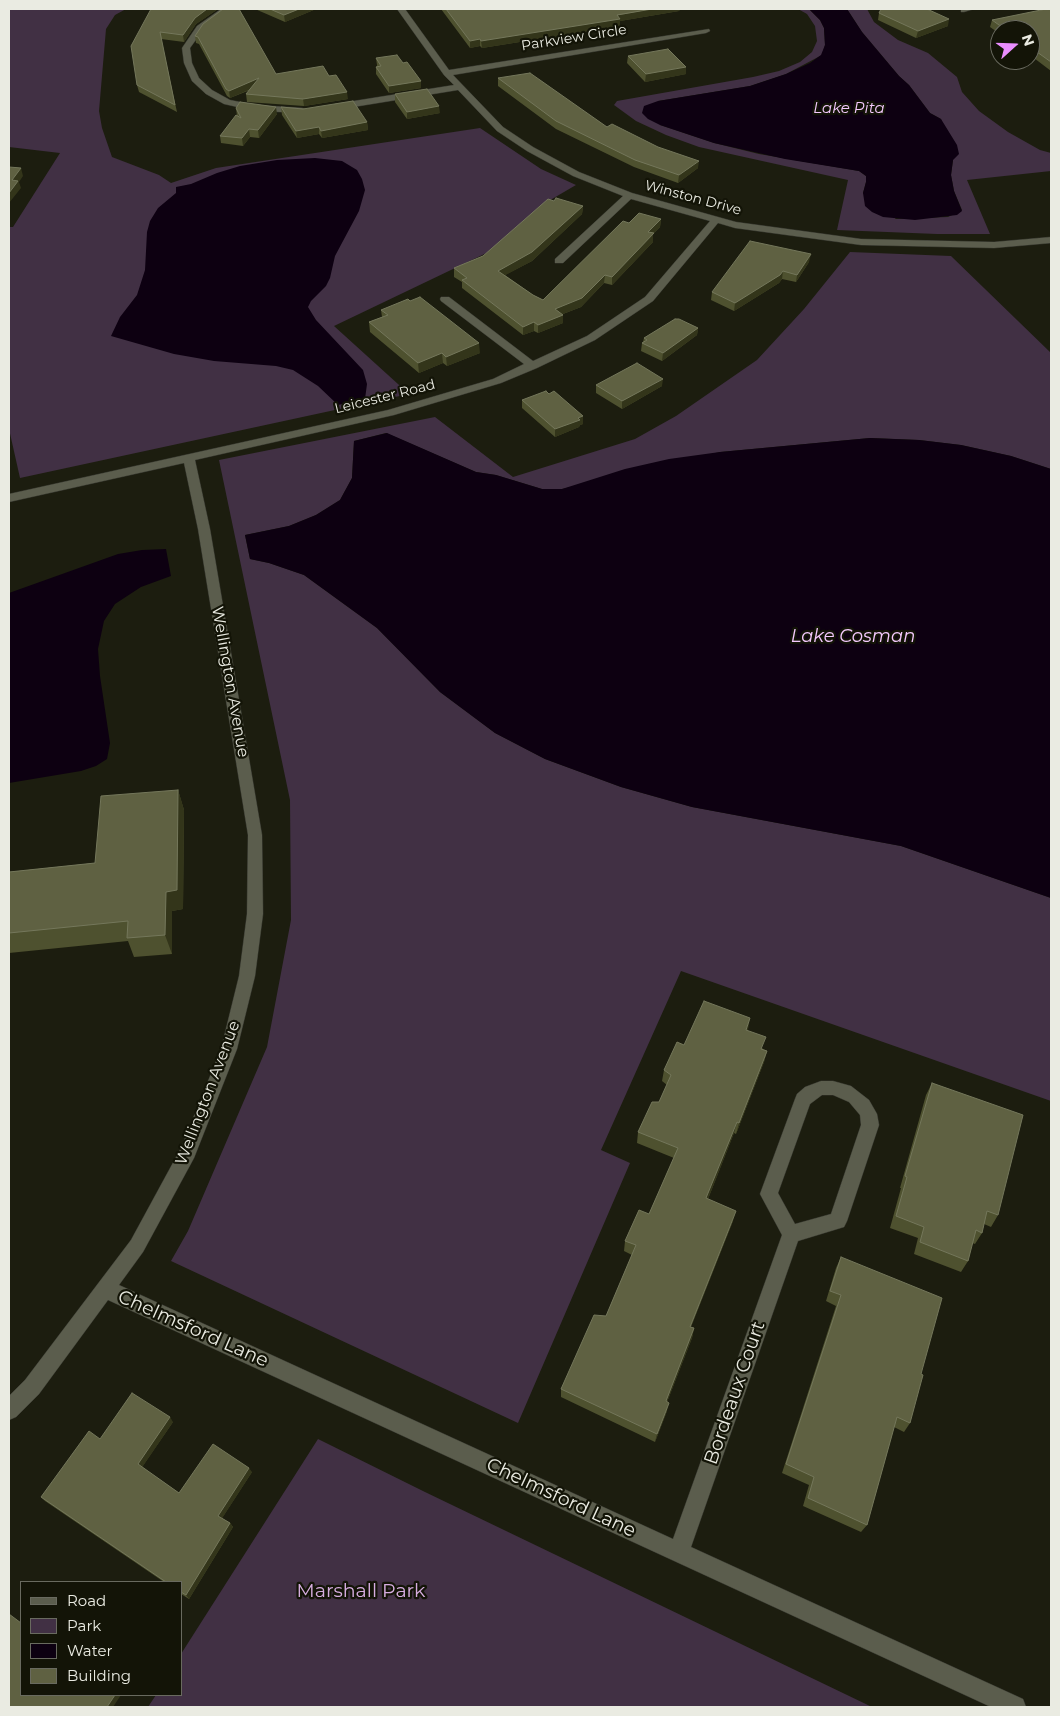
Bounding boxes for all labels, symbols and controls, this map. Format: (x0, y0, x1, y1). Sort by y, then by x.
north arrow (990, 20, 1040, 70)
street label: Parkview Circle (520, 21, 628, 55)
text: N (1018, 32, 1039, 49)
water label: Lake Pita (813, 100, 885, 118)
street label: Winston Drive (643, 177, 743, 219)
street label: Leicester Road (333, 376, 437, 418)
street label: Wellington Avenue (207, 605, 253, 759)
water label: Lake Cosman (791, 626, 915, 648)
street label: Wellington Avenue (172, 1018, 244, 1168)
street label: Chelmsford Lane (114, 1286, 272, 1372)
street label: Bordeaux Court (700, 1318, 770, 1468)
street label: Chelmsford Lane (483, 1453, 639, 1543)
park label: Marshall Park (297, 1580, 425, 1602)
legend (20, 1581, 182, 1696)
text: Road (67, 1591, 106, 1610)
text: Park (67, 1616, 101, 1635)
text: Water (67, 1641, 113, 1660)
text: Building (67, 1666, 131, 1685)

